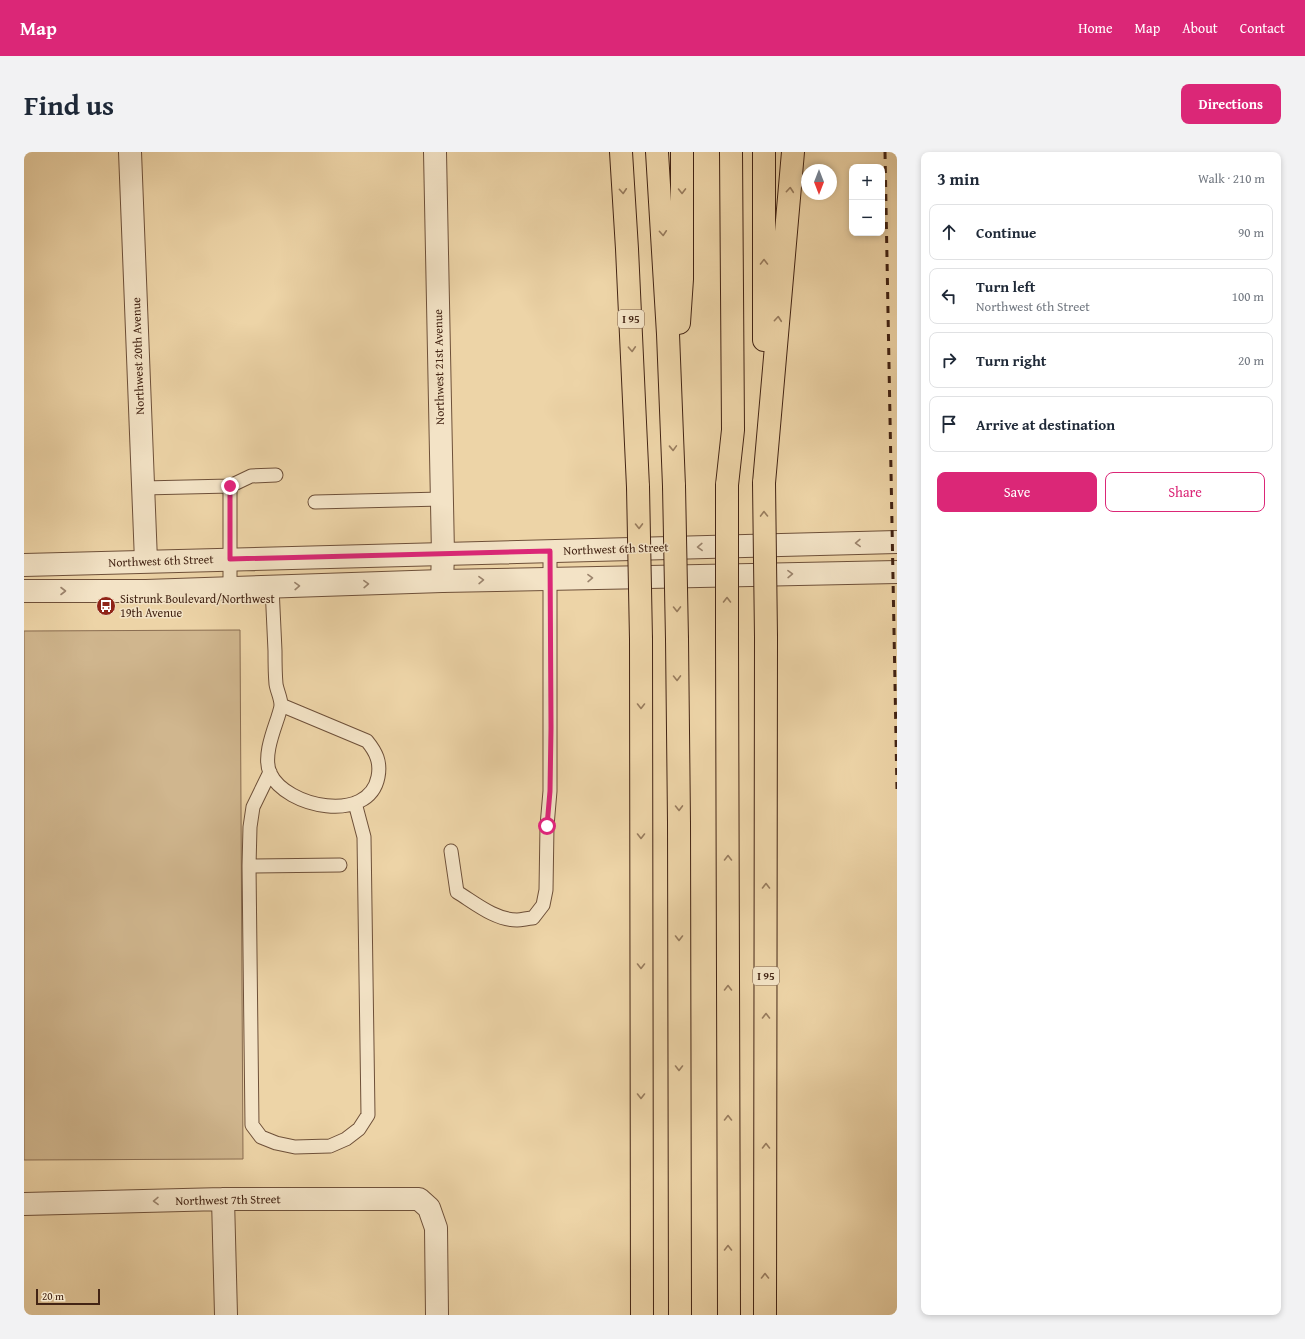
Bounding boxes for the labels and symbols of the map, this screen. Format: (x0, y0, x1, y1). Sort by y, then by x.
north arrow (801, 164, 837, 200)
one-way arrow (785, 187, 794, 193)
one-way arrow (619, 188, 628, 194)
one-way arrow (678, 188, 686, 194)
one-way arrow (658, 230, 667, 236)
one-way arrow (760, 259, 768, 265)
street label: Northwest 20th Avenue (127, 297, 148, 415)
street label: Northwest 21st Avenue (429, 309, 448, 425)
road number: I 95 (618, 310, 644, 328)
one-way arrow (774, 316, 783, 322)
one-way arrow (628, 346, 636, 352)
one-way arrow (669, 445, 677, 451)
route end (221, 477, 239, 495)
one-way arrow (760, 511, 768, 517)
one-way arrow (634, 523, 643, 529)
street label: Northwest 6th Street (563, 538, 670, 559)
one-way arrow (855, 539, 861, 547)
one-way arrow (697, 543, 703, 551)
street label: Northwest 6th Street (108, 550, 215, 571)
one-way arrow (787, 570, 793, 579)
one-way arrow (587, 574, 593, 582)
one-way arrow (478, 576, 484, 584)
one-way arrow (363, 579, 369, 588)
one-way arrow (294, 582, 300, 590)
one-way arrow (60, 587, 66, 595)
place label: Sistrunk Boulevard/Northwest 19th Avenue (120, 590, 275, 621)
bus stop icon: Sistrunk Boulevard/Northwest 19th Avenue (95, 595, 117, 617)
one-way arrow (723, 597, 731, 603)
one-way arrow (672, 606, 681, 612)
one-way arrow (673, 675, 682, 681)
one-way arrow (637, 703, 645, 709)
one-way arrow (675, 805, 683, 811)
route start (538, 817, 556, 835)
one-way arrow (637, 833, 645, 839)
one-way arrow (724, 855, 732, 861)
one-way arrow (762, 883, 770, 889)
one-way arrow (675, 935, 683, 941)
one-way arrow (637, 963, 645, 969)
road number: I 95 (753, 967, 779, 985)
one-way arrow (724, 985, 732, 991)
one-way arrow (762, 1013, 770, 1019)
one-way arrow (675, 1065, 683, 1071)
one-way arrow (637, 1093, 645, 1099)
one-way arrow (724, 1115, 732, 1121)
one-way arrow (762, 1143, 770, 1149)
street label: Northwest 7th Street (175, 1190, 281, 1209)
one-way arrow (153, 1197, 159, 1205)
one-way arrow (724, 1245, 733, 1251)
one-way arrow (761, 1273, 769, 1279)
scale bar (36, 1287, 100, 1306)

